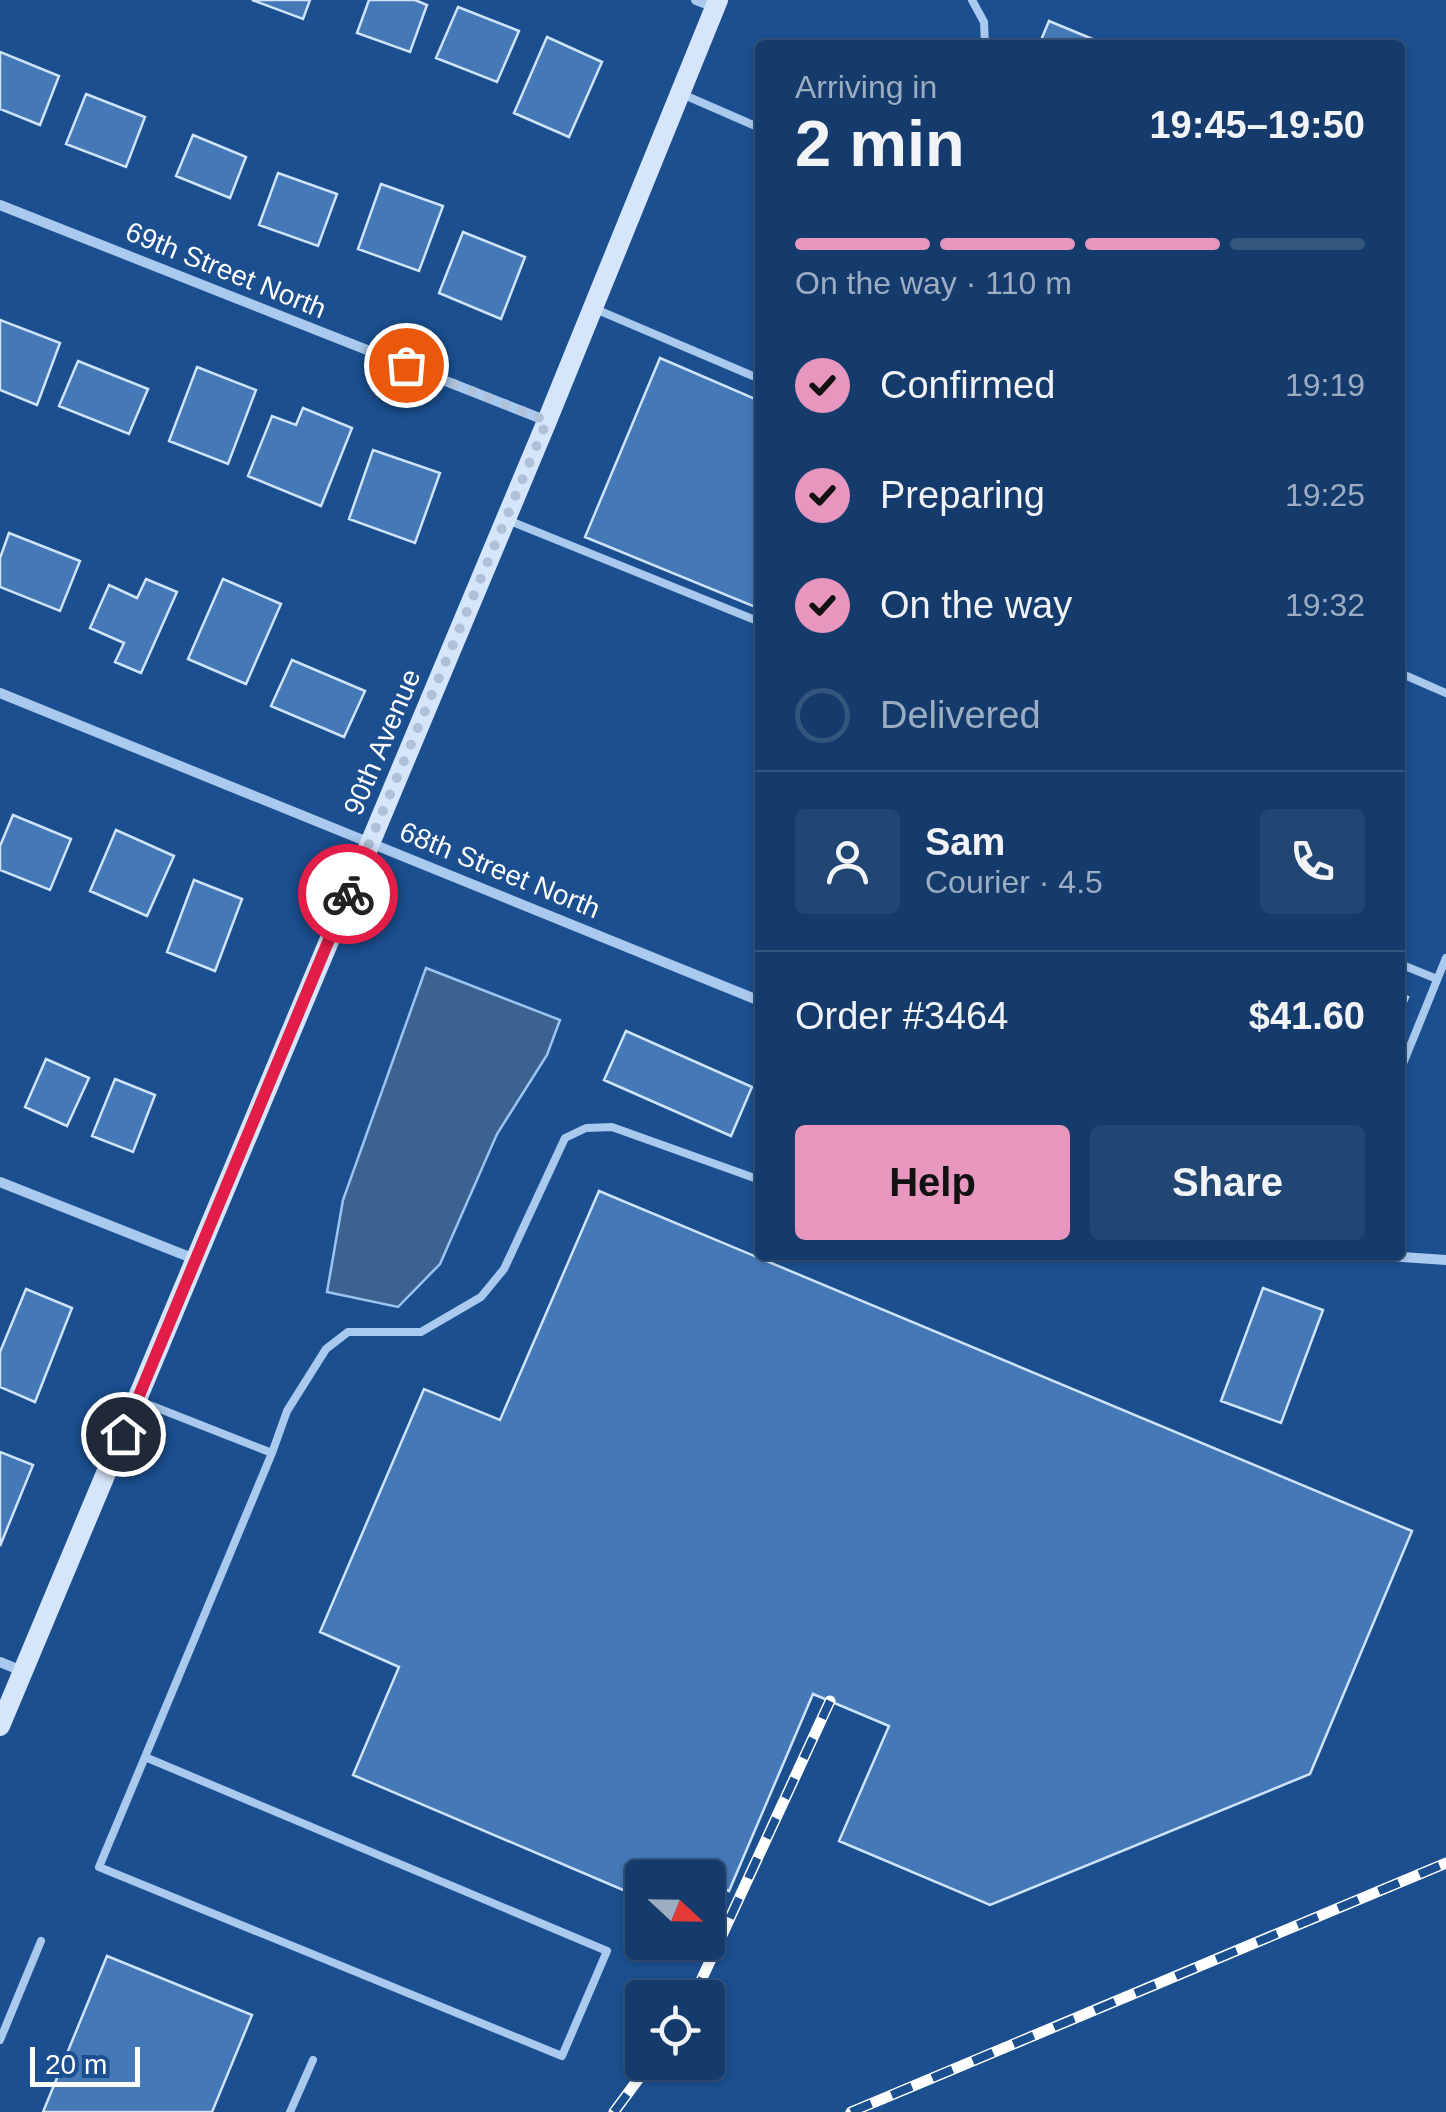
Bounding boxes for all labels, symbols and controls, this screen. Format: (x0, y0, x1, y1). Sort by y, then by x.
text: Arriving in (795, 69, 937, 105)
text: 19:45–19:50 (1149, 104, 1365, 146)
text: 2 min (795, 107, 965, 180)
street label: 69th Street North (121, 216, 331, 324)
text: On the way · 110 m (795, 265, 1072, 301)
pin (364, 323, 449, 408)
icon: bag (379, 338, 434, 393)
icon: check (795, 358, 850, 413)
text: Confirmed (880, 364, 1055, 406)
text: 19:19 (1285, 367, 1365, 403)
icon: check (795, 468, 850, 523)
text: Preparing (880, 474, 1045, 516)
text: 19:25 (1285, 477, 1365, 513)
icon: check (795, 578, 850, 633)
text: On the way (880, 584, 1072, 626)
text: 19:32 (1285, 587, 1365, 623)
street label: 90th Avenue (337, 665, 427, 819)
text: Delivered (880, 694, 1041, 736)
button: person (795, 809, 900, 914)
button: phone (1260, 809, 1365, 914)
street label: 68th Street North (395, 816, 605, 924)
text: Sam (925, 821, 1005, 863)
courier (298, 844, 398, 944)
text: Courier · 4.5 (925, 864, 1103, 900)
icon: bike (321, 867, 376, 922)
text: Order #3464 (795, 995, 1008, 1037)
text: $41.60 (1249, 995, 1365, 1037)
button: Help (795, 1125, 1070, 1240)
button: Share (1090, 1125, 1365, 1240)
pin (81, 1392, 166, 1477)
icon: home (96, 1407, 151, 1462)
north arrow (625, 1860, 725, 1960)
map controls (625, 1860, 725, 2080)
button: locate (625, 1980, 725, 2080)
scale bar (30, 2042, 140, 2086)
text: 20 m (45, 2049, 107, 2080)

